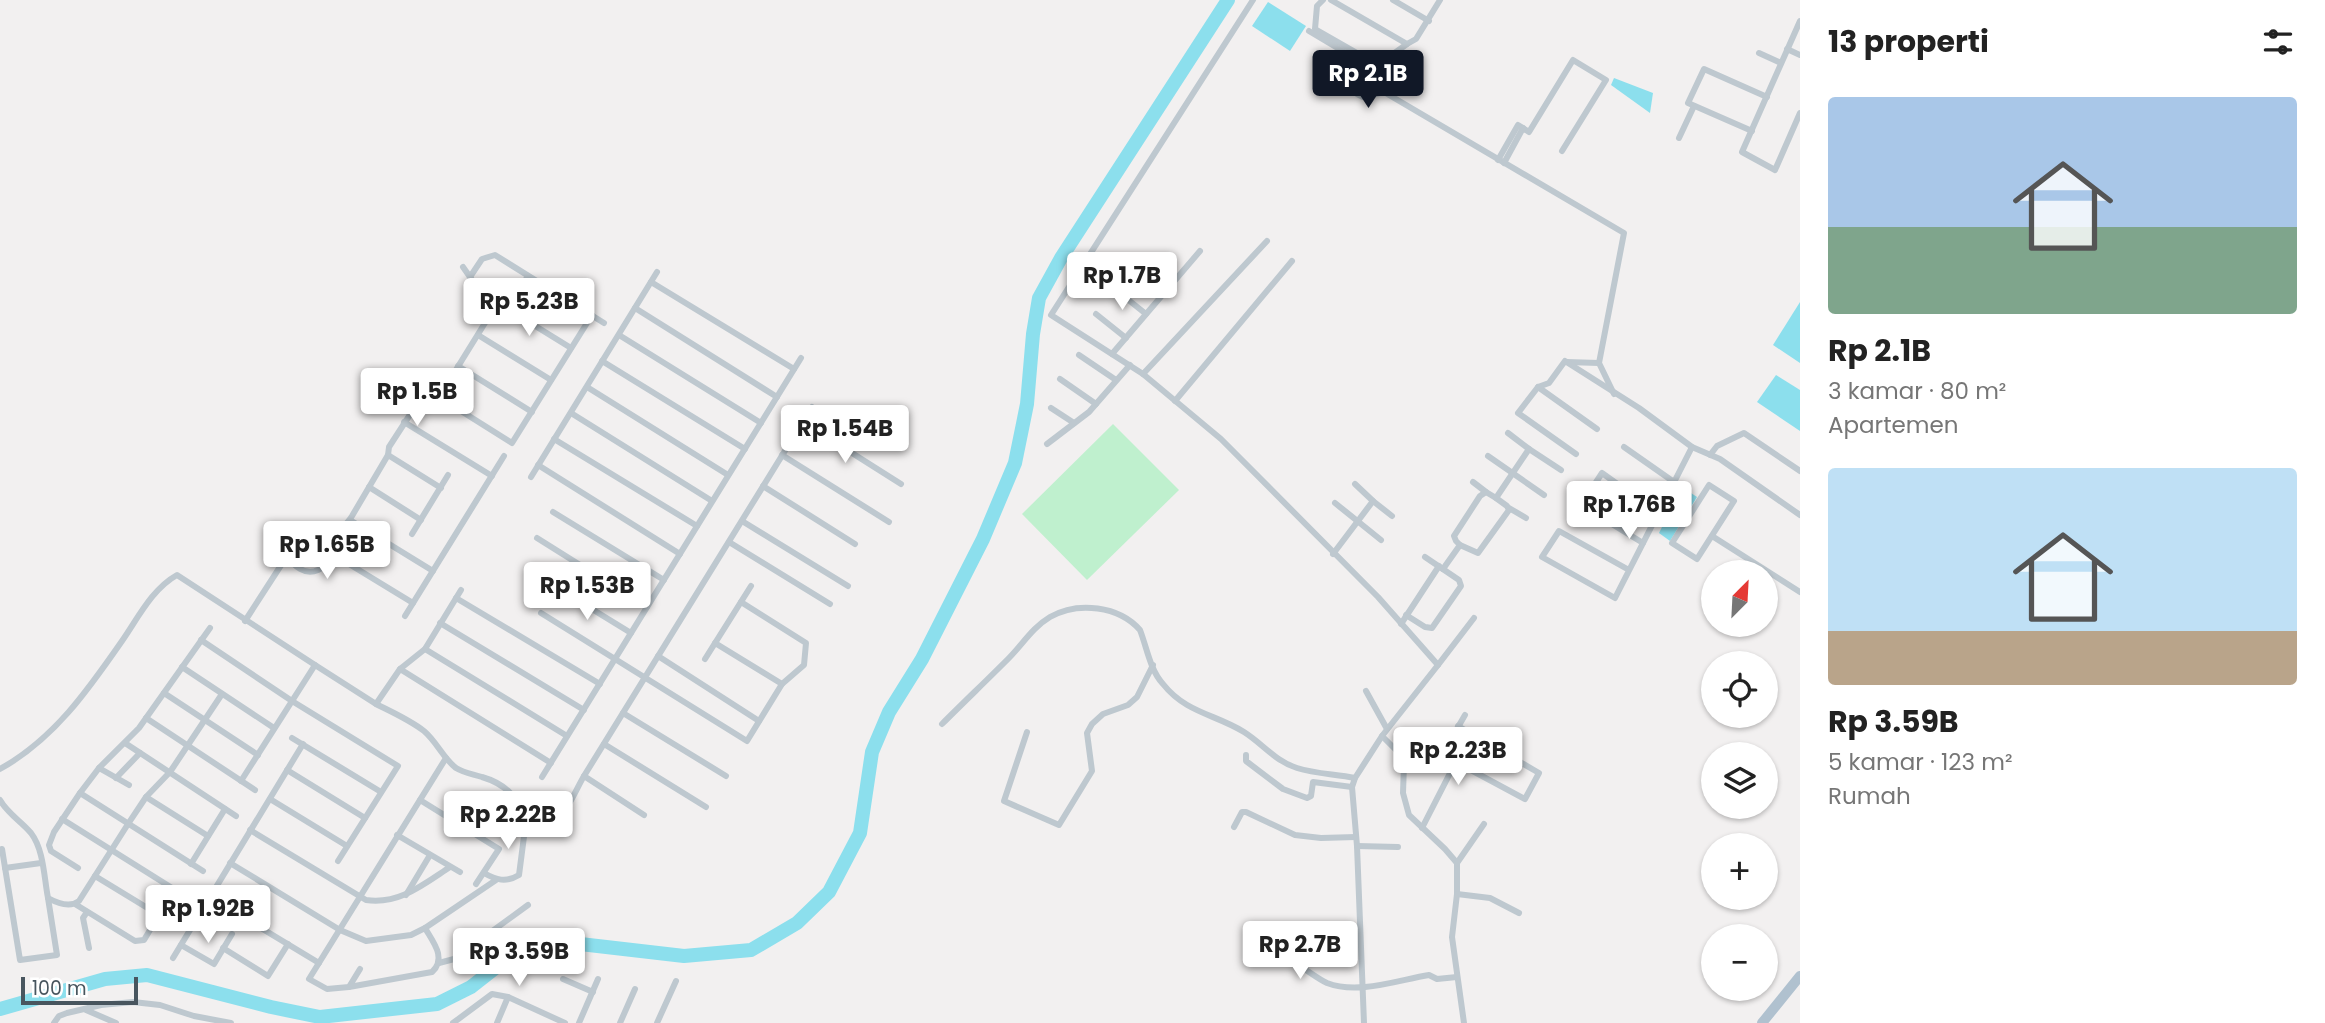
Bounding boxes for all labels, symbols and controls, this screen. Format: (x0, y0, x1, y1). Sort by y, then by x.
text: 13 properti (1828, 20, 1989, 63)
icon: filters (2259, 23, 2297, 61)
pin: Rp 2.1B (1303, 50, 1433, 110)
text: Rp 2.1B (1329, 57, 1407, 89)
icon: home (2000, 143, 2126, 269)
pin: Rp 1.7B (1057, 252, 1187, 312)
text: Rp 1.7B (1083, 259, 1161, 291)
pin: Rp 5.23B (457, 278, 601, 338)
text: Rp 5.23B (479, 285, 579, 317)
text: Rp 2.1B (1828, 329, 1931, 372)
pin: Rp 1.5B (352, 368, 482, 428)
text: Rp 1.5B (377, 375, 457, 407)
text: 3 kamar · 80 m² (1828, 375, 2006, 407)
pin: Rp 1.54B (773, 406, 917, 465)
text: Apartemen (1828, 409, 1958, 441)
text: Rp 1.54B (797, 412, 893, 444)
pin: Rp 1.76B (1557, 482, 1701, 541)
text: Rp 1.76B (1583, 488, 1675, 520)
icon: home (2000, 514, 2126, 640)
pin: Rp 1.65B (255, 522, 399, 581)
text: Rp 1.65B (279, 528, 375, 560)
north arrow (1701, 560, 1778, 637)
map controls (1701, 560, 1778, 1001)
pin: Rp 1.53B (515, 562, 659, 622)
text: Rp 1.53B (540, 569, 634, 601)
button: locate (1701, 651, 1778, 728)
text: Rp 3.59B (1828, 700, 1959, 743)
pin: Rp 2.23B (1386, 728, 1530, 787)
text: Rp 2.23B (1409, 734, 1507, 766)
button: layers (1701, 742, 1778, 819)
text: 5 kamar · 123 m² (1828, 746, 2013, 778)
text: Rumah (1828, 780, 1911, 812)
pin: Rp 2.22B (436, 792, 580, 851)
text: Rp 2.22B (460, 798, 556, 830)
button: + (1701, 833, 1778, 910)
pin: Rp 1.92B (136, 886, 280, 945)
text: Rp 1.92B (161, 892, 255, 924)
pin: Rp 2.7B (1235, 922, 1365, 981)
button: − (1701, 924, 1778, 1001)
pin: Rp 3.59B (447, 928, 591, 988)
text: Rp 2.7B (1259, 928, 1341, 960)
text: Rp 3.59B (469, 935, 569, 967)
scale bar (21, 974, 138, 1006)
text: 100 m (32, 975, 87, 1002)

